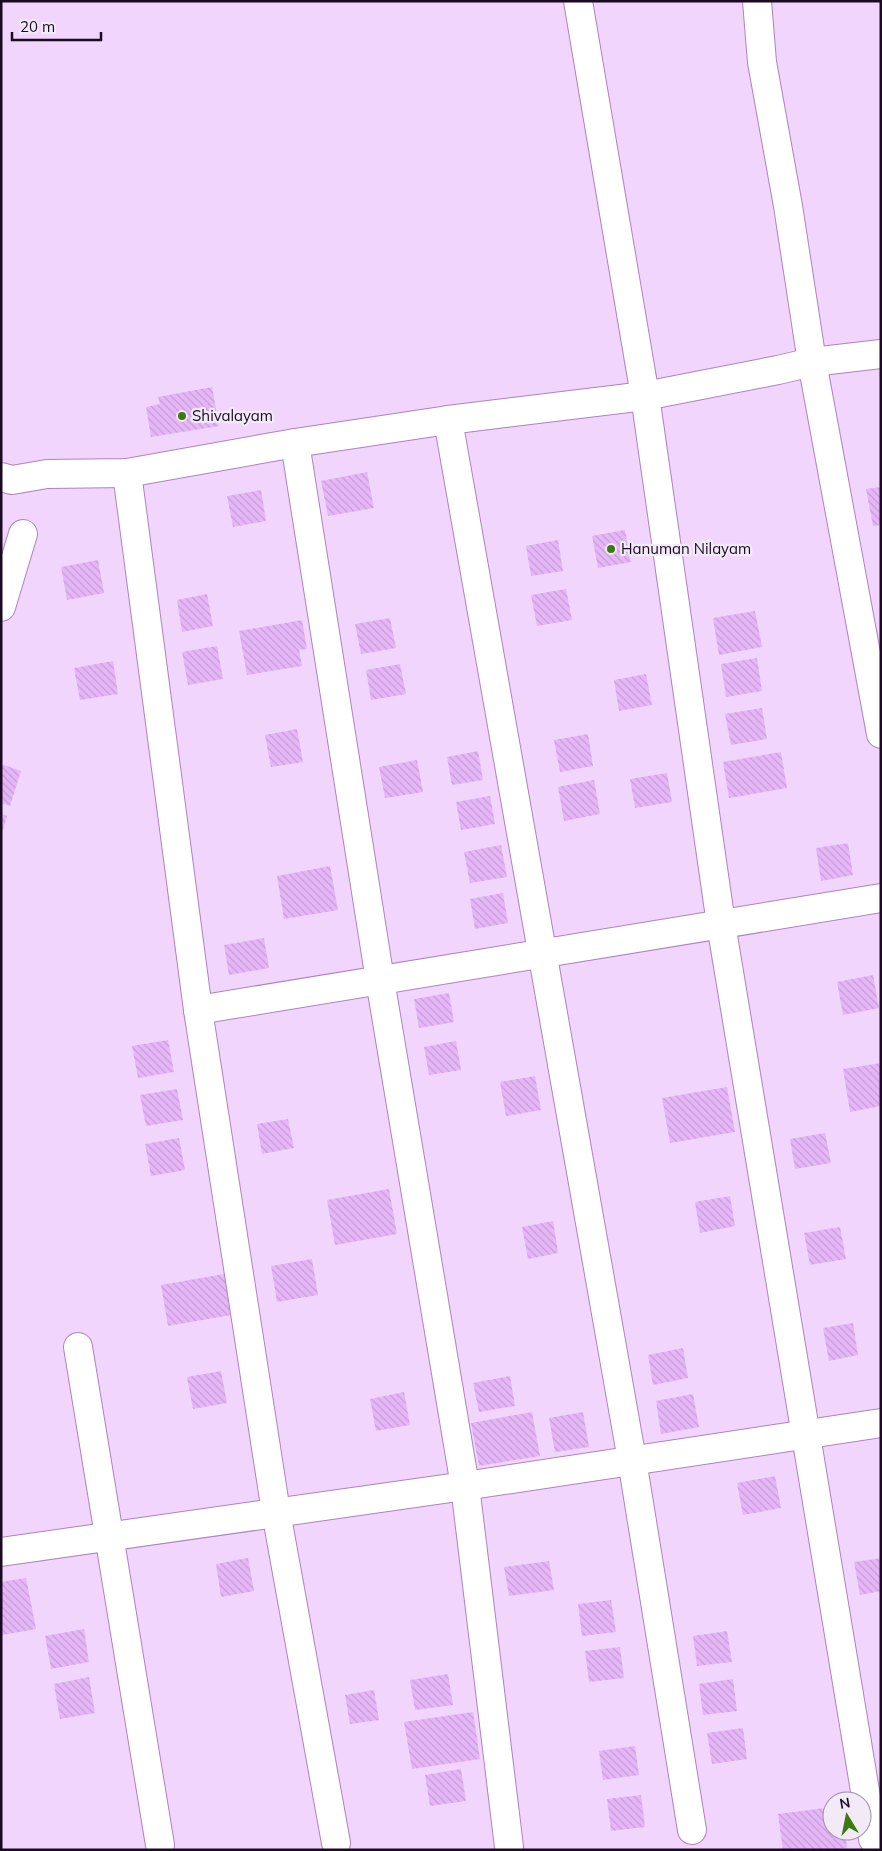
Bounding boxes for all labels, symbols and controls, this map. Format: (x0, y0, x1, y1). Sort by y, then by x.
scale bar (12, 10, 101, 42)
text: 20 m (20, 17, 55, 36)
place label: Shivalayam (192, 406, 273, 425)
marker: Shivalayam (176, 410, 188, 422)
place label: Hanuman Nilayam (621, 539, 751, 558)
marker: Hanuman Nilayam (605, 543, 617, 555)
north arrow (822, 1791, 872, 1841)
text: N (838, 1793, 852, 1813)

